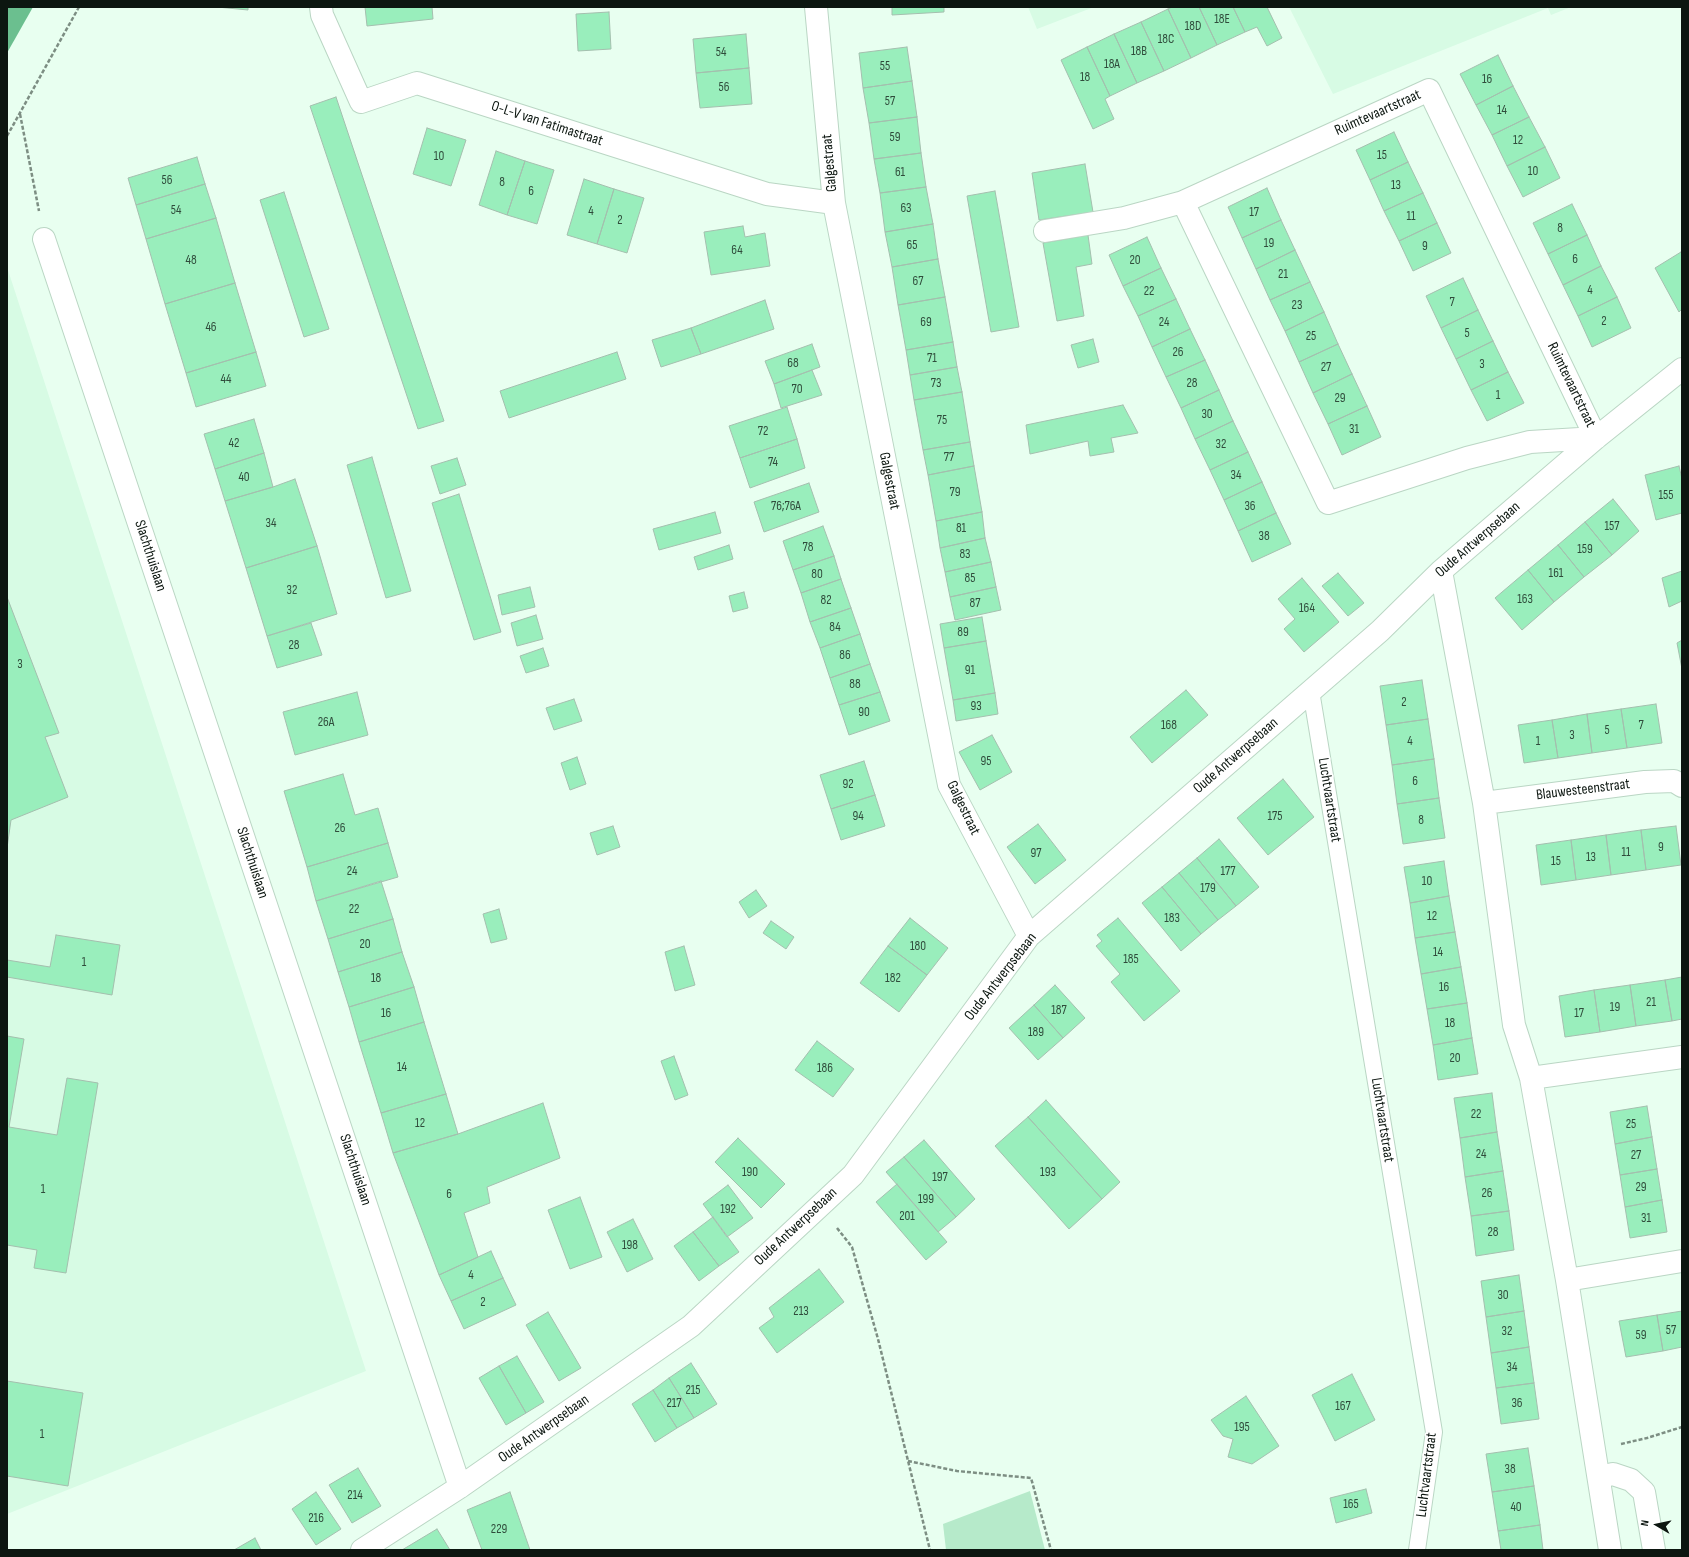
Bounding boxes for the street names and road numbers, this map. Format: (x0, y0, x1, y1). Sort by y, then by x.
street label: Ruimtevaartstraat (1332, 86, 1424, 140)
street label: O-L-V van Fatimastraat (489, 97, 605, 151)
street label: Galgestraat (819, 133, 841, 193)
street label: Ruimtevaartstraat (1543, 340, 1599, 430)
street label: Galgestraat (875, 451, 903, 511)
street label: Oude Antwerpsebaan (1432, 498, 1524, 582)
street label: Slachthuislaan (130, 518, 170, 594)
street label: Oude Antwerpsebaan (1190, 714, 1282, 798)
street label: Luchtvaartstraat (1313, 757, 1345, 843)
street label: Blauwesteenstraat (1535, 775, 1631, 805)
street label: Galgestraat (942, 778, 984, 838)
street label: Slachthuislaan (232, 825, 272, 901)
street label: Oude Antwerpsebaan (961, 929, 1041, 1025)
street label: Luchtvaartstraat (1366, 1077, 1398, 1163)
street label: Slachthuislaan (335, 1132, 375, 1208)
street label: Oude Antwerpsebaan (751, 1184, 841, 1270)
street label: Oude Antwerpsebaan (495, 1391, 593, 1467)
street label: Luchtvaartstraat (1413, 1432, 1441, 1518)

